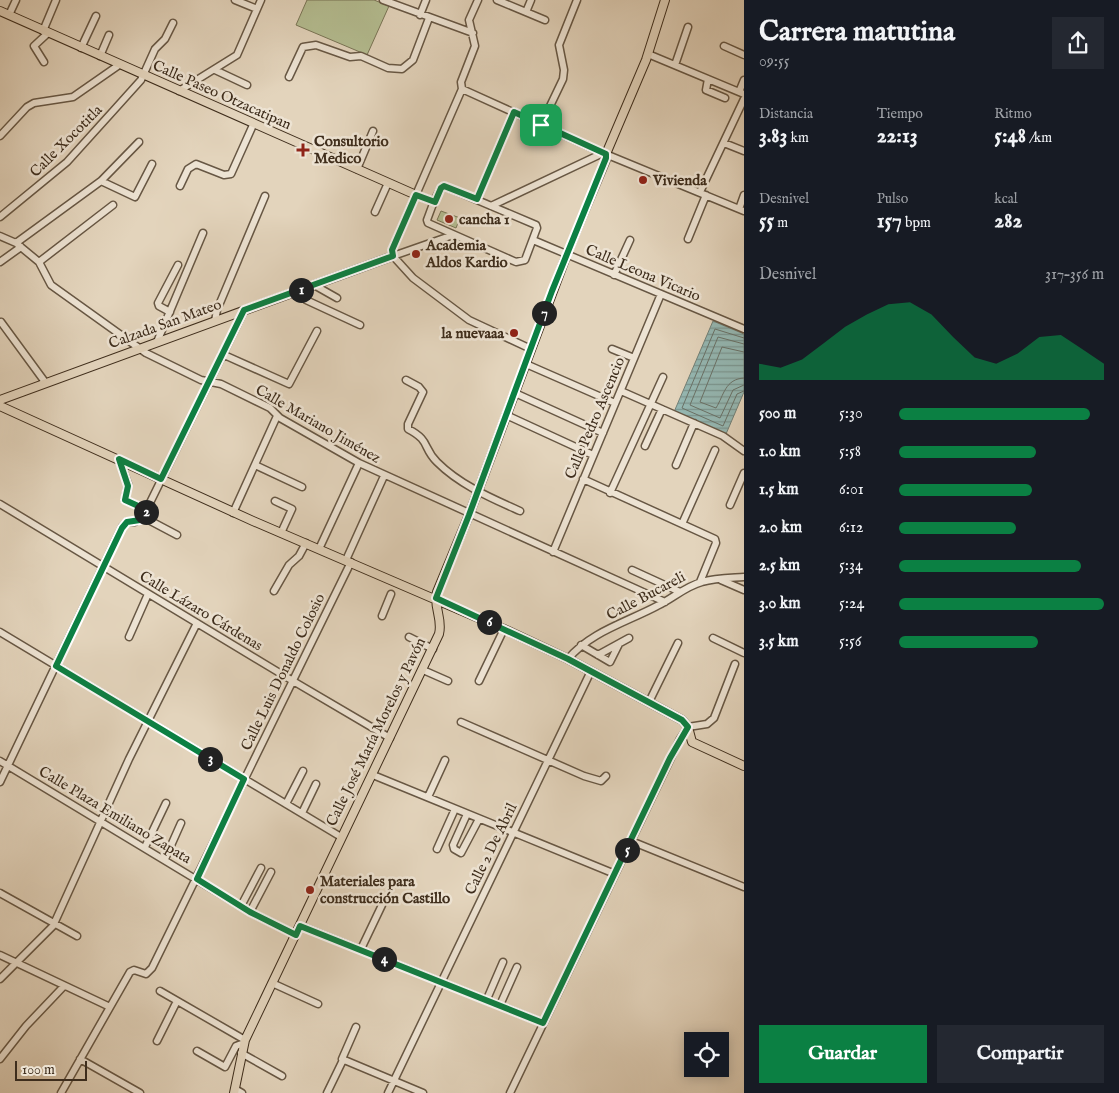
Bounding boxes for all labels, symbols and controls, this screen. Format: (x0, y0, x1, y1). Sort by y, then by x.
text: Carrera matutina (759, 15, 955, 50)
button: share (1052, 17, 1104, 69)
text: 09:55 (759, 52, 790, 72)
street label: Calle Paseo Otzacatipan (150, 56, 294, 134)
street label: Calle Xocotitla (26, 100, 107, 181)
pin (520, 104, 562, 146)
text: Distancia (759, 105, 813, 123)
text: Tiempo (877, 105, 923, 123)
text: Ritmo (994, 105, 1032, 123)
icon: arrive (527, 111, 555, 139)
text: 3.83 (759, 123, 787, 150)
text: 22:13 (877, 123, 918, 150)
text: 5:48 (994, 123, 1026, 150)
text: km (787, 129, 809, 147)
text: /km (1026, 129, 1052, 147)
place label: Consultorio Medico (314, 132, 389, 168)
marker: Consultorio Medico (296, 143, 310, 157)
place label: Vivienda (652, 171, 707, 190)
marker: Vivienda (637, 174, 649, 186)
text: Desnivel (759, 190, 809, 208)
text: Pulso (877, 190, 908, 208)
text: kcal (994, 190, 1018, 208)
text: 55 (759, 208, 774, 235)
text: 157 (877, 208, 902, 235)
text: 282 (994, 208, 1022, 235)
place label: cancha 1 (459, 210, 510, 229)
marker: cancha 1 (443, 213, 455, 225)
text: m (774, 214, 788, 232)
text: bpm (902, 214, 931, 232)
place label: Academia Aldos Kardio (425, 236, 508, 272)
street label: Calle Leona Vicario (583, 240, 703, 306)
marker: Academia Aldos Kardio (410, 248, 422, 260)
text: Desnivel (759, 265, 816, 285)
text: 317–356 m (1045, 265, 1104, 285)
pin: 1 (288, 278, 314, 302)
text: 1 (299, 281, 304, 299)
street label: Calzada San Mateo (106, 295, 224, 353)
pin: 7 (532, 300, 556, 326)
text: 7 (541, 304, 548, 322)
place label: la nuevaaa (441, 324, 505, 343)
marker: la nuevaaa (508, 327, 520, 339)
street label: Calle Pedro Ascencio (561, 354, 629, 482)
street label: Calle Mariano Jiménez (252, 380, 384, 468)
text: 500 m (759, 404, 796, 424)
text: 5:30 (839, 404, 863, 424)
text: 1.0 km (759, 442, 801, 462)
text: 5:58 (839, 442, 861, 462)
text: 1.5 km (759, 480, 799, 500)
text: 6:01 (839, 480, 864, 500)
pin: 2 (134, 500, 158, 524)
text: 2 (143, 503, 150, 521)
text: 2.0 km (759, 518, 802, 538)
text: 6:12 (839, 518, 863, 538)
text: 2.5 km (759, 556, 800, 576)
text: 5:34 (839, 556, 863, 576)
street label: Calle Lázaro Cárdenas (136, 567, 266, 655)
street label: Calle Bucareli (603, 567, 689, 625)
street label: Calle Luis Donaldo Colosio (237, 590, 329, 754)
text: 3.0 km (759, 594, 801, 614)
text: 5:24 (839, 594, 864, 614)
pin: 6 (476, 610, 502, 634)
text: 6 (487, 613, 492, 631)
text: 3.5 km (759, 632, 799, 652)
text: 5:56 (839, 632, 862, 652)
street label: Calle José María Morelos y Pavón (322, 634, 430, 830)
pin: 3 (198, 746, 222, 772)
text: 3 (208, 750, 213, 768)
street label: Calle Plaza Emiliano Zapata (35, 762, 195, 868)
street label: Calle 2 De Abril (461, 799, 522, 898)
pin: 5 (614, 838, 640, 862)
text: 5 (625, 841, 630, 859)
place label: Materiales para construcción Castillo (320, 872, 450, 908)
marker: Materiales para construcción Castillo (304, 884, 316, 896)
pin: 4 (372, 946, 396, 972)
text: 4 (381, 950, 388, 968)
button: Guardar (759, 1025, 927, 1083)
button: Compartir (937, 1025, 1104, 1083)
map controls (684, 1032, 729, 1077)
button: locate (684, 1032, 729, 1077)
scale bar (15, 1058, 88, 1081)
text: 100 m (22, 1061, 55, 1079)

